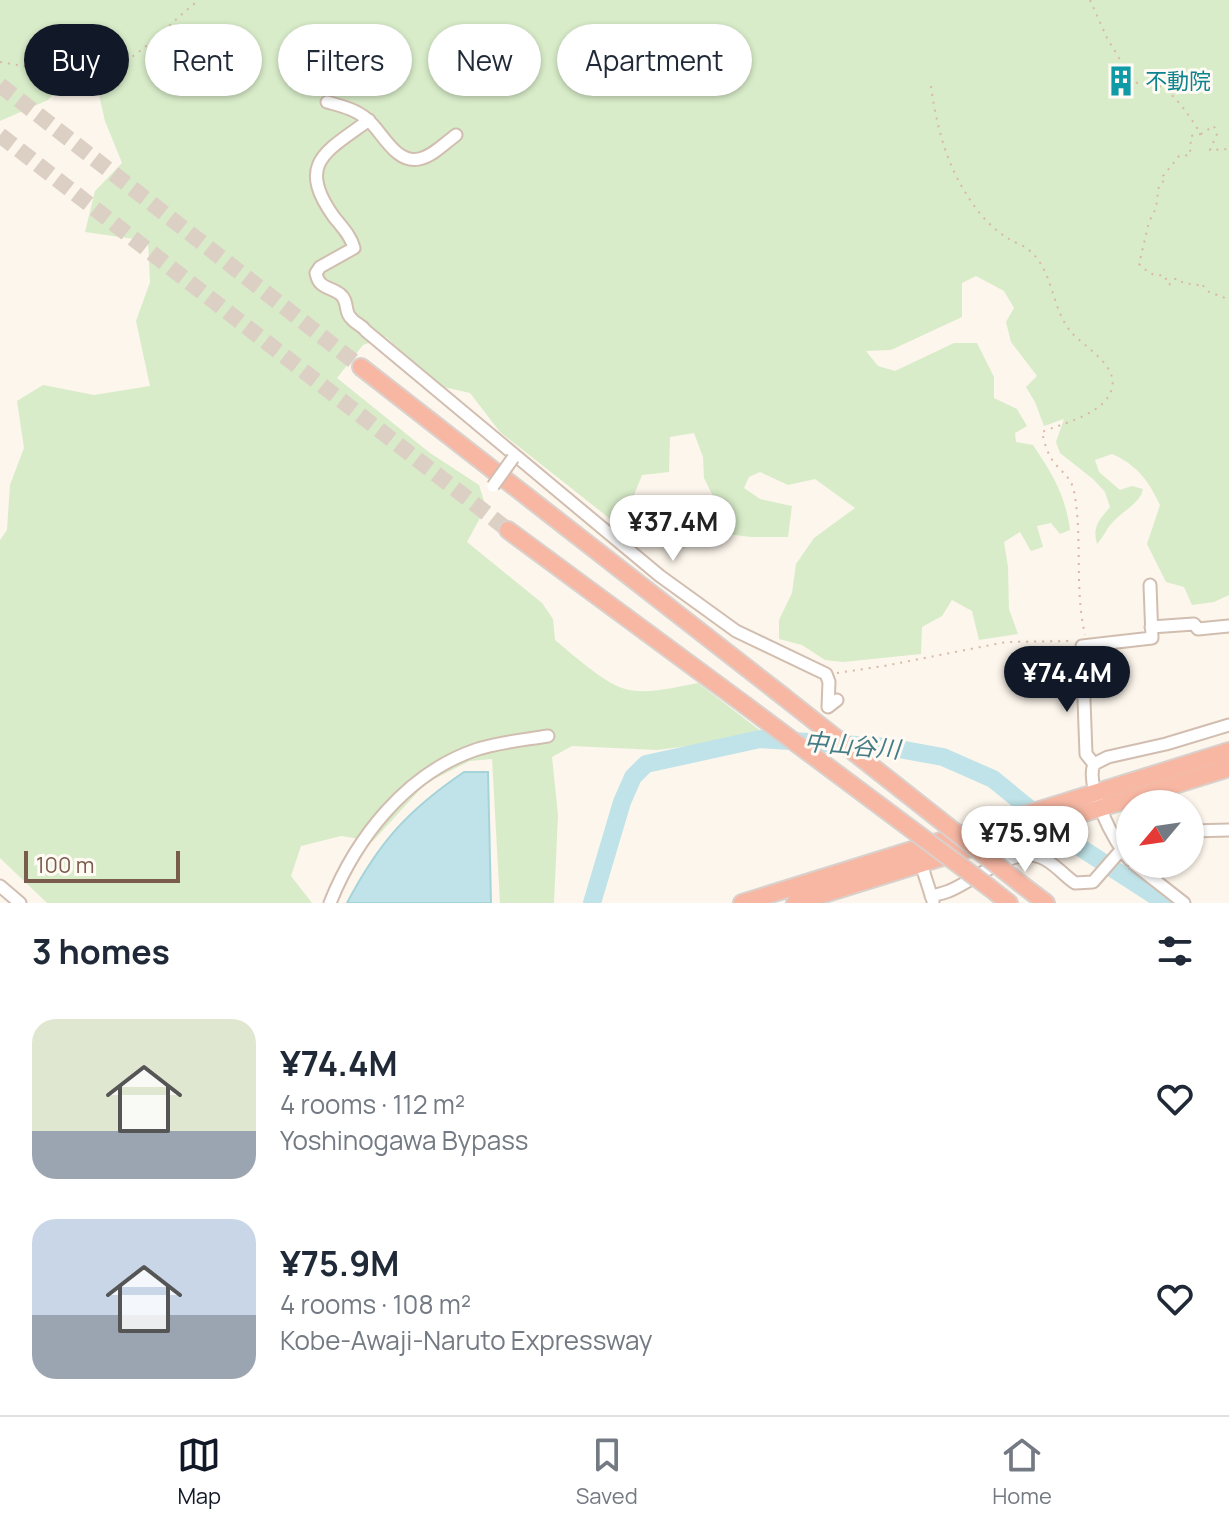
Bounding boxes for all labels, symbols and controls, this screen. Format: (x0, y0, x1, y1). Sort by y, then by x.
chip: Buy (24, 24, 129, 96)
chip: Rent (145, 24, 262, 96)
chip: Filters (278, 24, 412, 96)
chip: New (428, 24, 541, 96)
chip: Apartment (557, 24, 752, 96)
building icon: 不動院 (1104, 64, 1138, 98)
place label: 不動院 (1145, 66, 1211, 96)
pin: ¥37.4M (608, 495, 738, 563)
text: ¥37.4M (628, 503, 718, 539)
pin: ¥74.4M (1002, 646, 1132, 714)
text: ¥74.4M (1022, 654, 1112, 690)
water label: 中山谷川 (803, 724, 904, 765)
north arrow (1116, 790, 1204, 878)
map controls (1116, 790, 1204, 878)
pin: ¥75.9M (960, 806, 1090, 874)
text: ¥75.9M (979, 814, 1071, 850)
scale bar (24, 847, 180, 883)
text: 100 m (36, 850, 94, 880)
text: 3 homes (32, 928, 170, 974)
icon: filters (1153, 929, 1197, 973)
text: ¥74.4M (280, 1040, 398, 1086)
icon: home (96, 1051, 192, 1147)
icon: heart (1153, 1077, 1197, 1121)
text: 4 rooms · 112 m² (280, 1086, 465, 1122)
text: Yoshinogawa Bypass (280, 1122, 528, 1158)
text: ¥75.9M (280, 1240, 399, 1286)
icon: home (96, 1251, 192, 1347)
icon: heart (1153, 1277, 1197, 1321)
text: 4 rooms · 108 m² (280, 1286, 471, 1322)
text: Kobe-Awaji-Naruto Expressway (280, 1322, 652, 1358)
tab: Map (177, 1433, 221, 1511)
tab: Saved (576, 1433, 638, 1511)
tab: Home (992, 1433, 1052, 1511)

